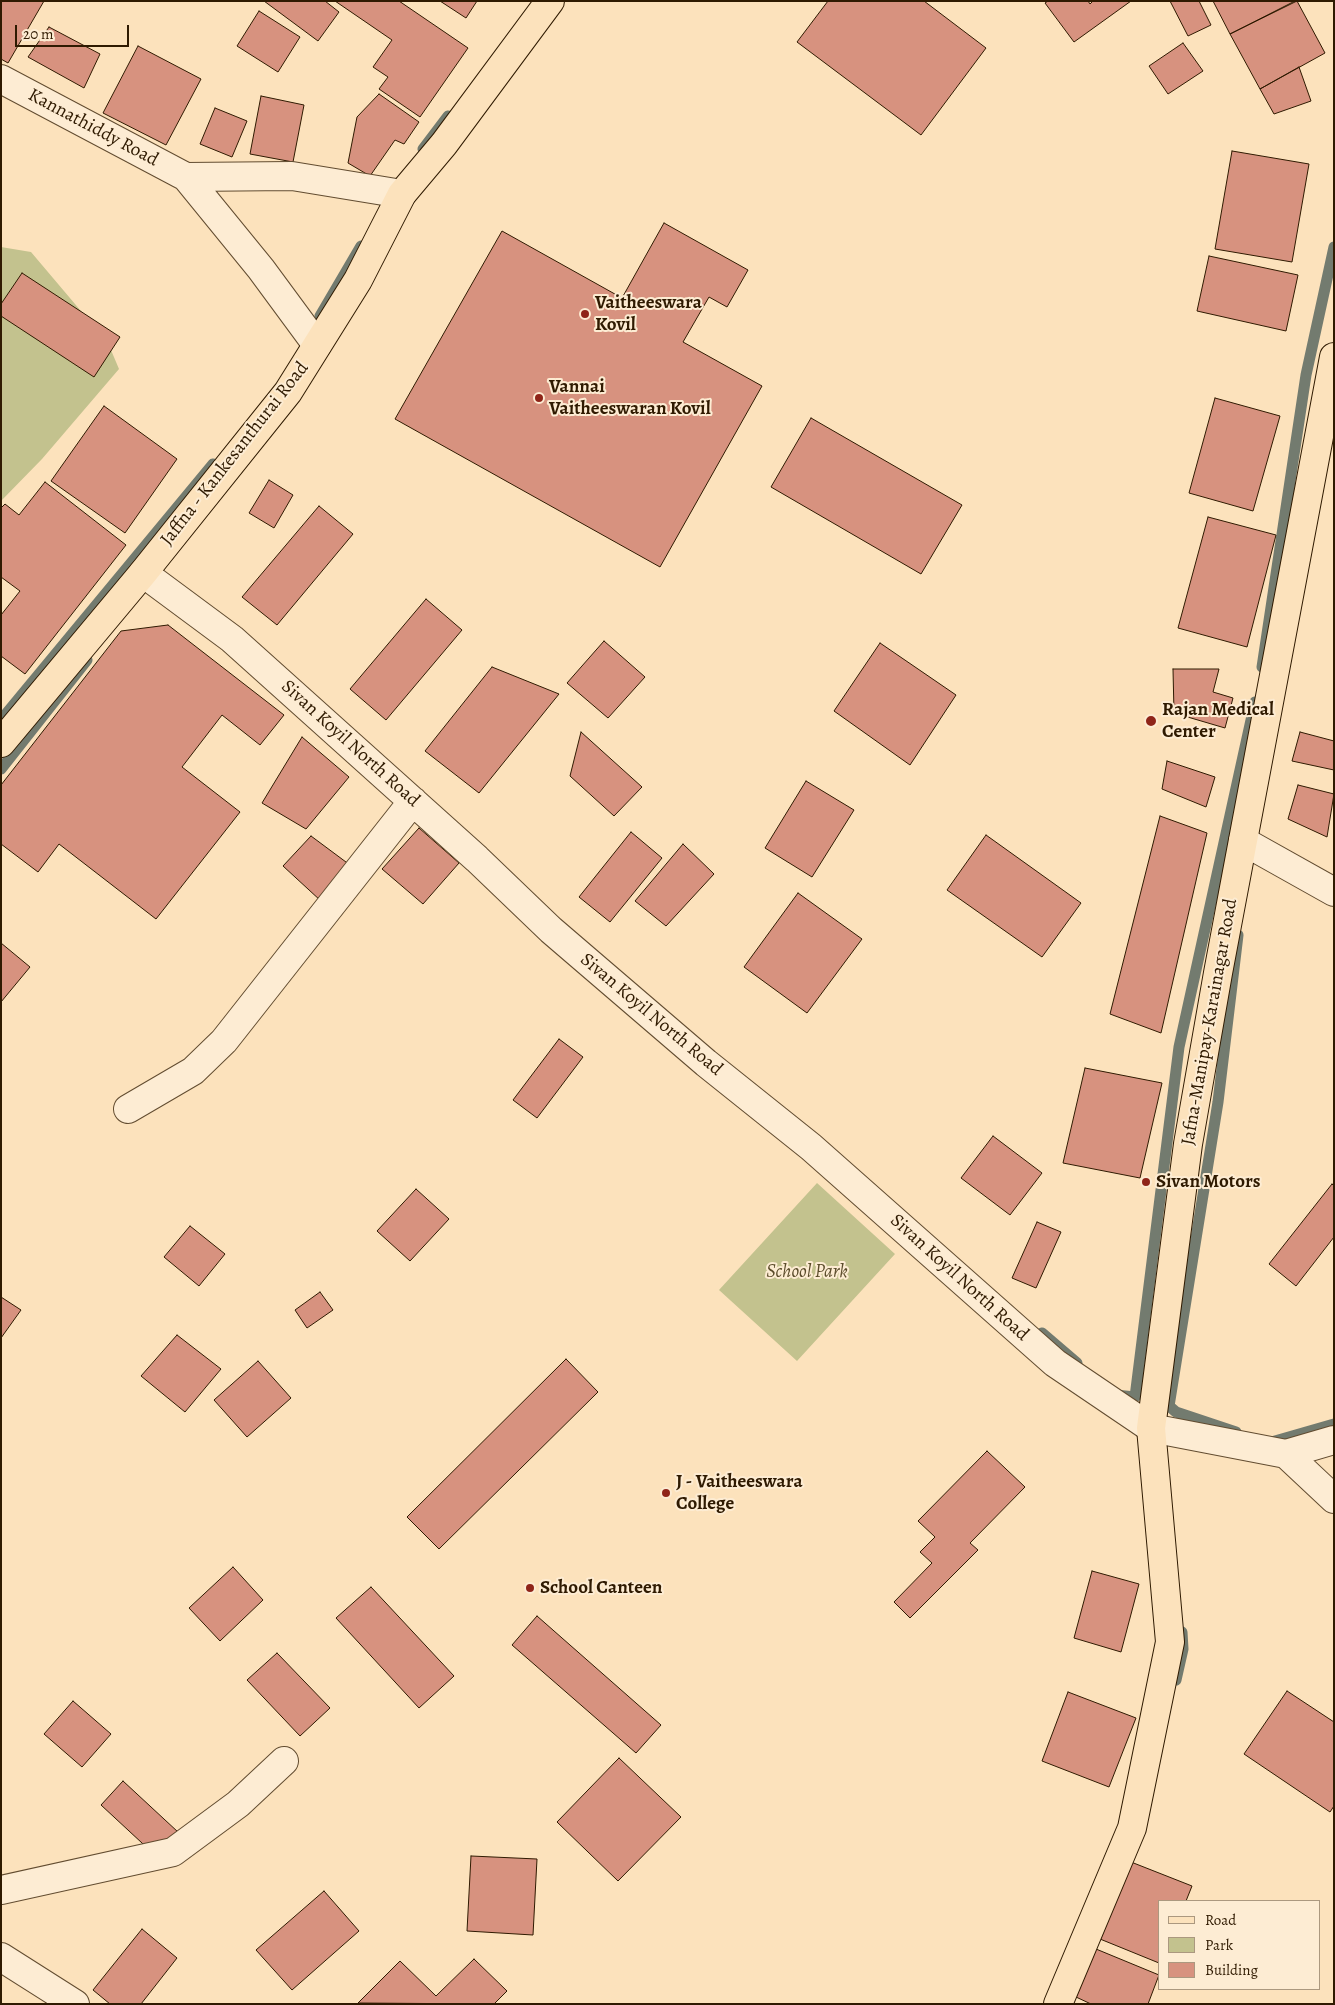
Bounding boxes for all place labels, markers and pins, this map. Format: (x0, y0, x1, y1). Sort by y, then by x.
place label: Vaitheeswara Kovil (595, 292, 702, 336)
marker: Vaitheeswara Kovil (579, 308, 591, 320)
place label: Vannai Vaitheeswaran Kovil (549, 376, 711, 420)
marker: Vannai Vaitheeswaran Kovil (533, 392, 545, 404)
place label: Rajan Medical Center (1162, 699, 1274, 743)
marker: Rajan Medical Center (1144, 714, 1158, 728)
place label: Sivan Motors (1156, 1171, 1261, 1193)
marker: Sivan Motors (1140, 1176, 1152, 1188)
place label: J - Vaitheeswara College (676, 1471, 803, 1515)
marker: J - Vaitheeswara College (660, 1487, 672, 1499)
place label: School Canteen (540, 1577, 662, 1599)
marker: School Canteen (524, 1582, 536, 1594)

